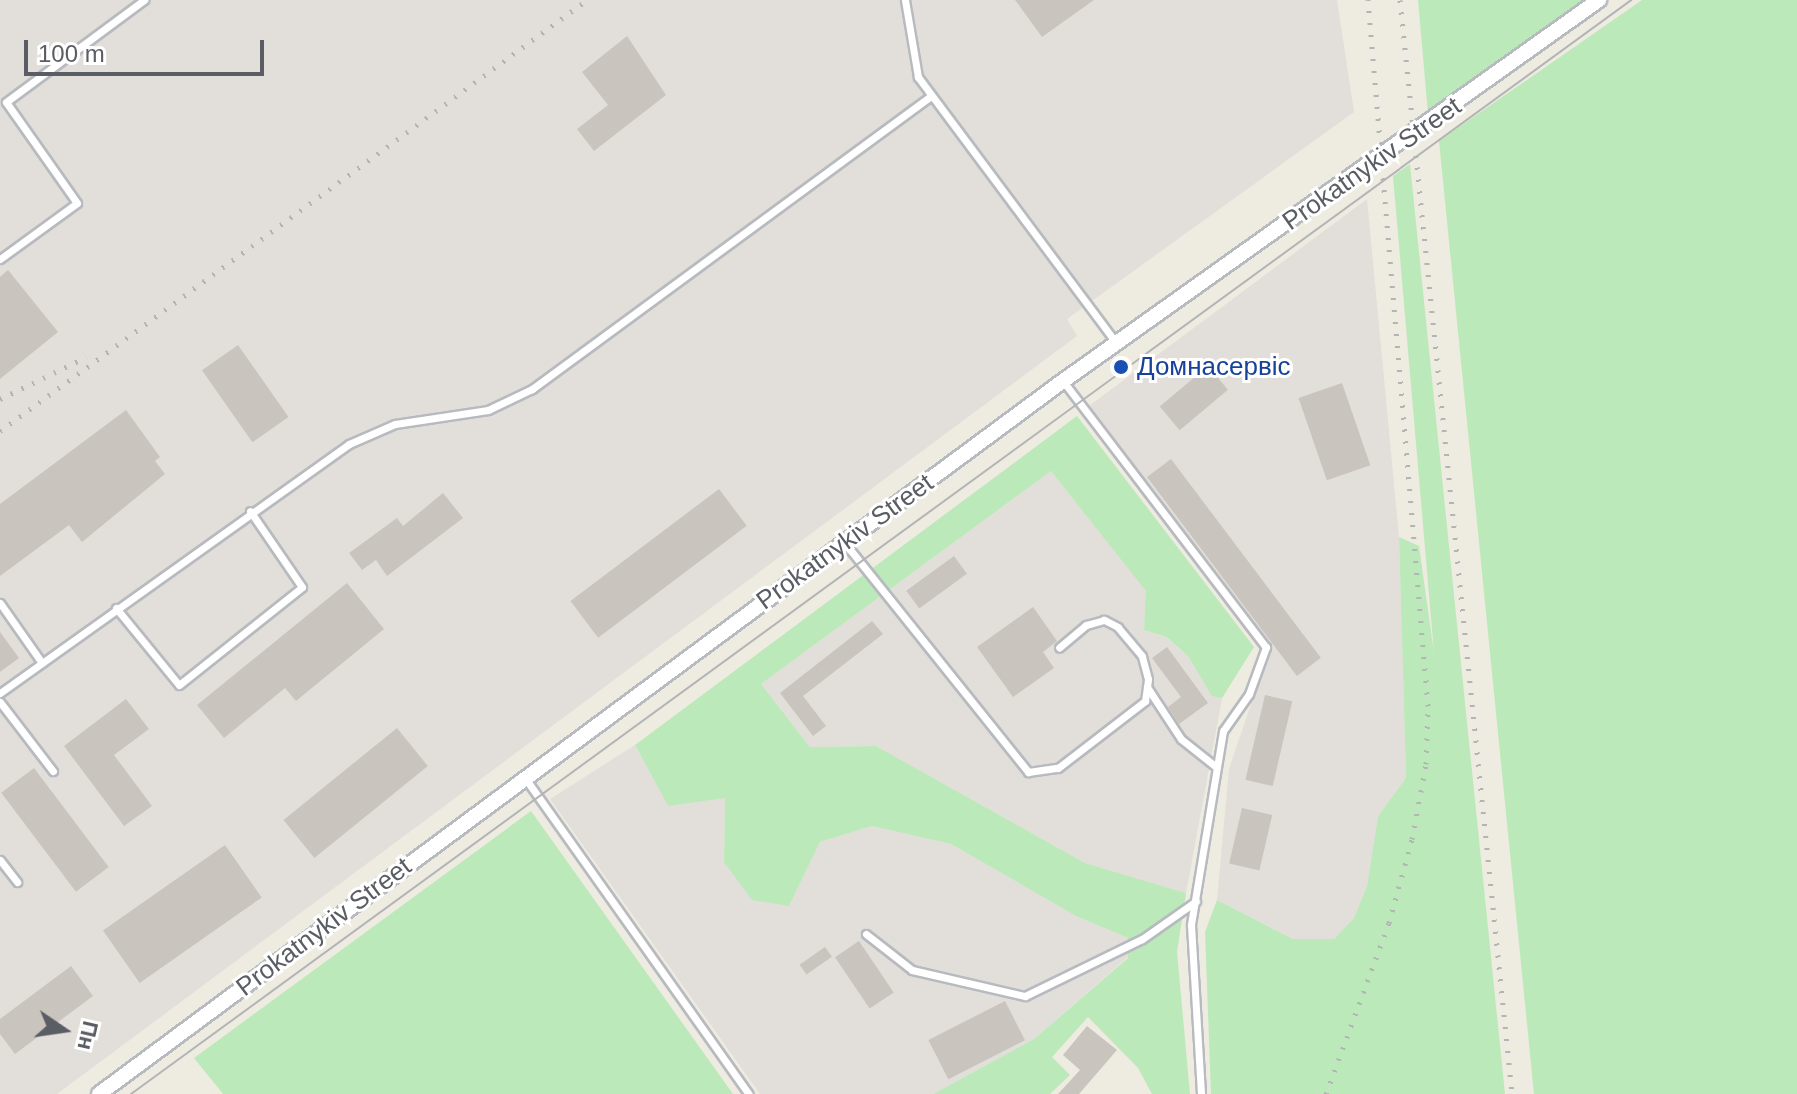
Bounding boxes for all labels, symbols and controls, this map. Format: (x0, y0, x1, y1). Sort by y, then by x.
scale bar (28, 24, 268, 74)
text: 100 m (38, 40, 105, 67)
street label: Prokatnykiv Street (1277, 91, 1467, 237)
place label: Домнасервіс (1137, 351, 1291, 383)
marker: Домнасервіс (1112, 358, 1130, 376)
street label: Prokatnykiv Street (750, 467, 940, 617)
street label: Prokatnykiv Street (230, 851, 418, 1003)
north arrow (24, 990, 104, 1070)
text: Пн (72, 1019, 103, 1052)

